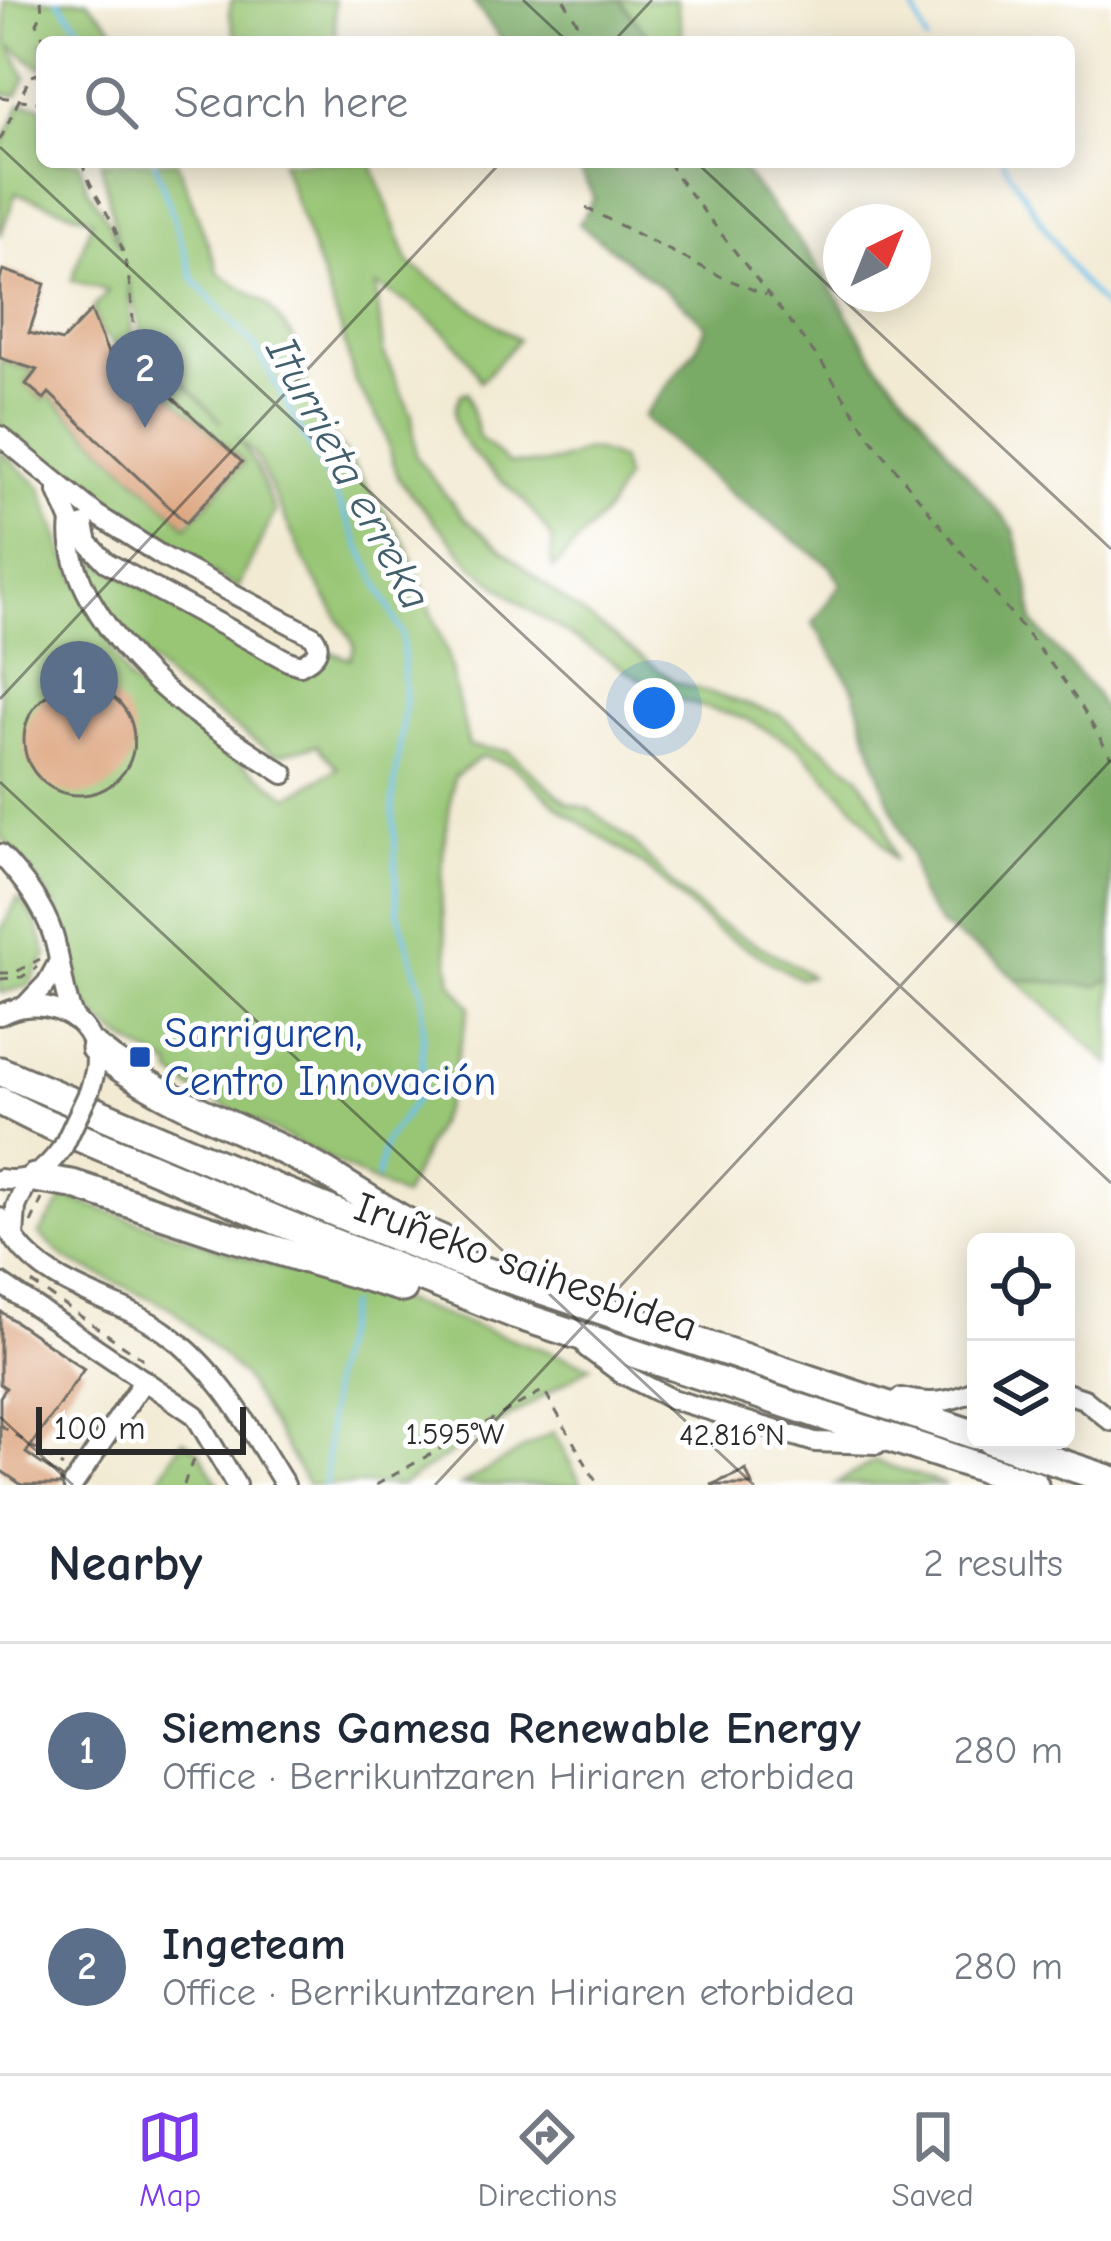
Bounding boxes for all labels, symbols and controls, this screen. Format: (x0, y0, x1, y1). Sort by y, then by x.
search box (36, 36, 1075, 168)
icon: search (78, 69, 144, 135)
text: Search here (174, 76, 408, 128)
north arrow (823, 204, 931, 312)
water label: Iturrieta erreka (255, 327, 442, 618)
pin: 2 (106, 329, 184, 428)
pin: 1 (40, 641, 118, 740)
your location (624, 678, 684, 738)
place label: Sarriguren, Centro Innovación (164, 1009, 497, 1106)
marker: Sarriguren, Centro Innovación (127, 1044, 153, 1070)
street label: Iruñeko saihesbidea (348, 1182, 704, 1352)
map controls (967, 1233, 1075, 1449)
button: locate (967, 1233, 1075, 1341)
button: layers (967, 1341, 1075, 1449)
scale bar (36, 1401, 246, 1454)
text: 100 m (54, 1409, 146, 1447)
text: 1.595°W (406, 1417, 504, 1452)
text: 42.816°N (679, 1418, 785, 1453)
text: Nearby (48, 1534, 202, 1593)
text: 2 results (923, 1541, 1063, 1586)
text: Siemens Gamesa Renewable Energy (162, 1702, 861, 1754)
text: 1 (79, 1728, 95, 1773)
text: 280 m (953, 1728, 1063, 1773)
text: Office · Berrikuntzaren Hiriaren etorbidea (162, 1754, 855, 1799)
text: Ingeteam (162, 1918, 346, 1970)
text: 2 (77, 1944, 97, 1989)
text: 280 m (953, 1944, 1063, 1989)
text: Office · Berrikuntzaren Hiriaren etorbidea (162, 1970, 855, 2015)
tab: Map (137, 2104, 203, 2214)
tab: Directions (478, 2104, 617, 2214)
tab: Saved (891, 2104, 974, 2214)

